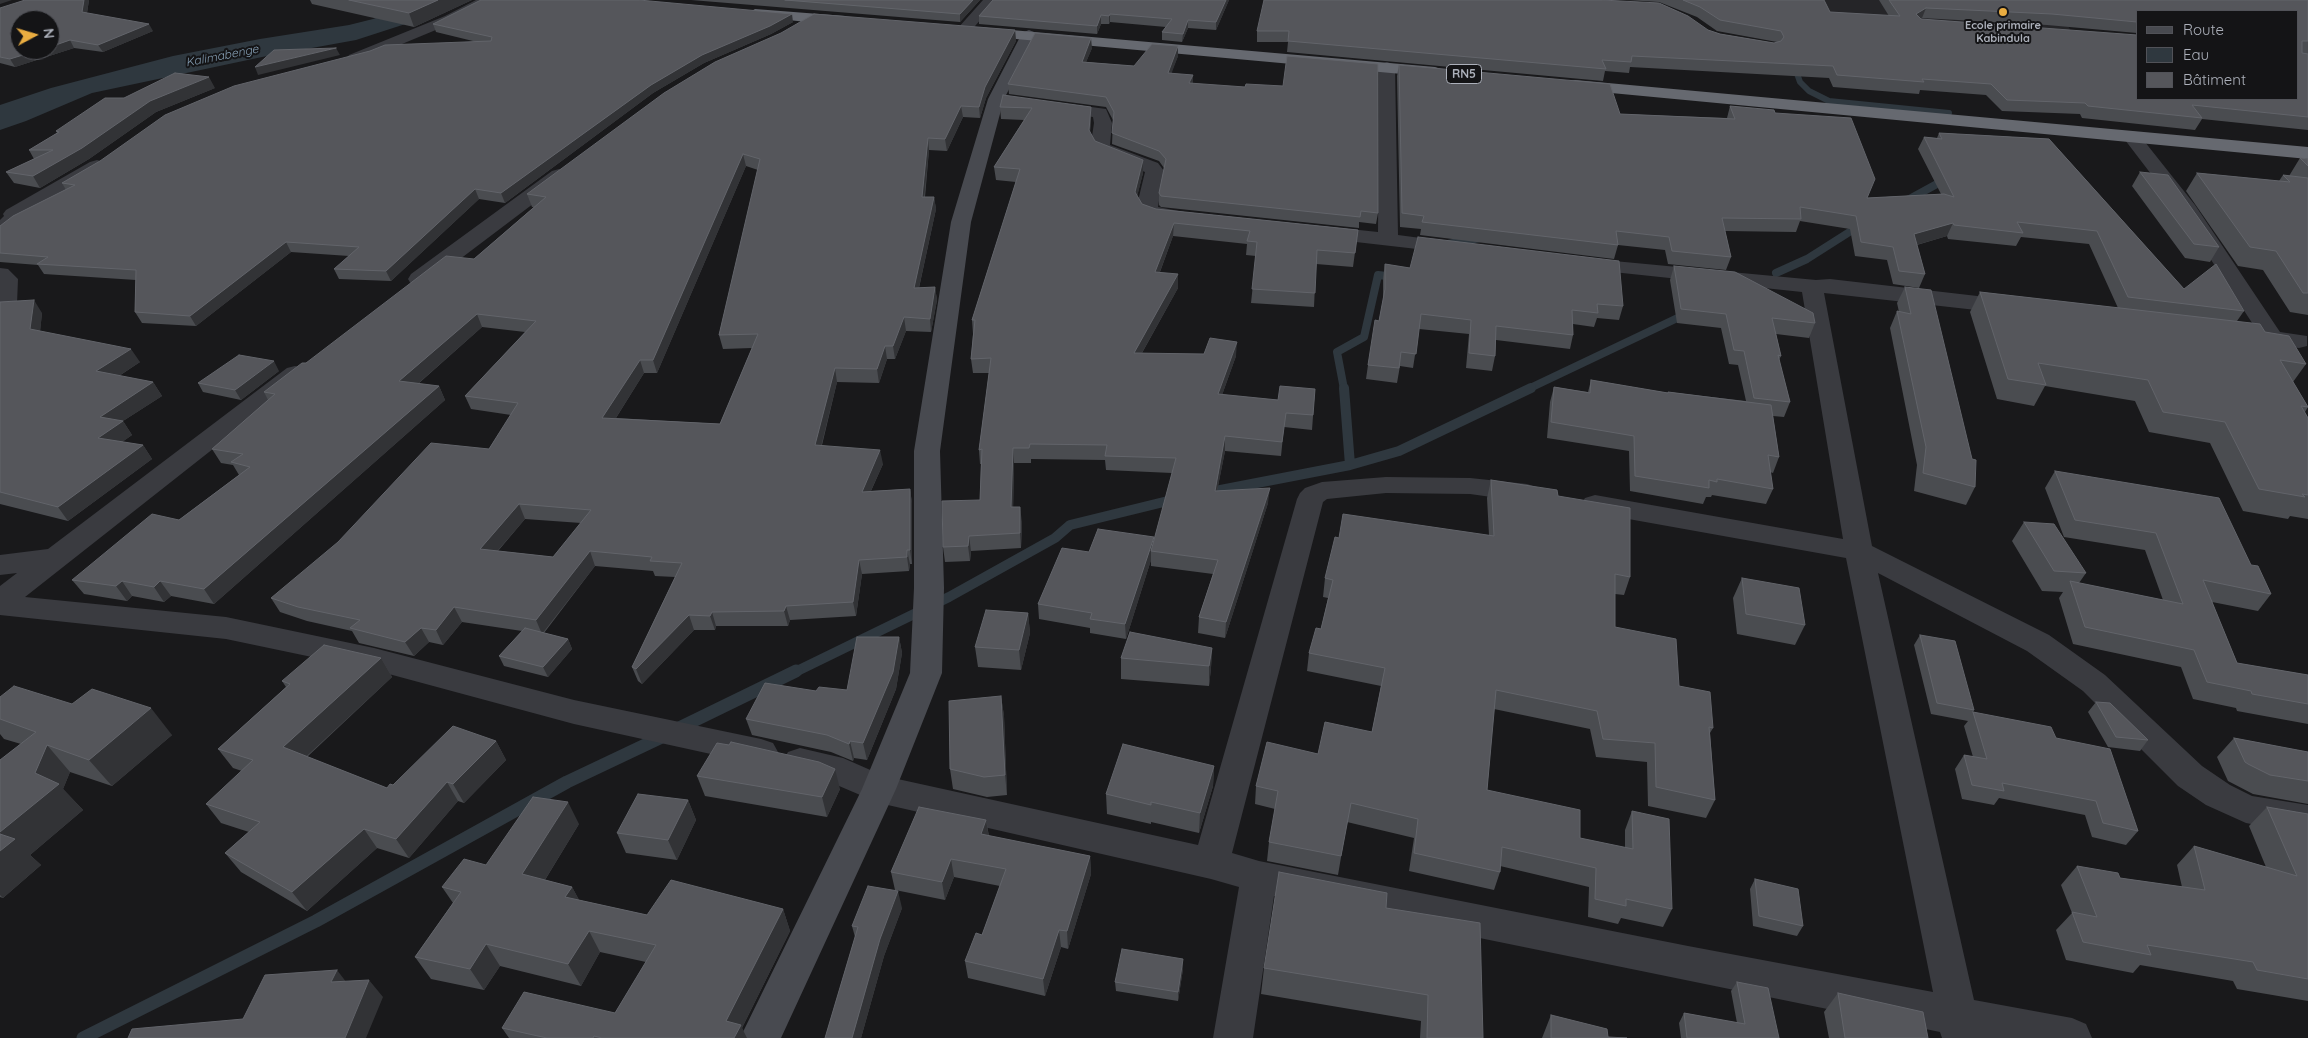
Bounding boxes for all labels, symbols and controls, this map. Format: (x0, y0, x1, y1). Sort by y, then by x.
marker: Ecole primaire Kabindula (1997, 6, 2009, 18)
north arrow (10, 10, 60, 60)
legend (2136, 10, 2298, 100)
place label: Ecole primaire Kabindula (1965, 19, 2041, 45)
text: Route (2183, 20, 2224, 39)
text: N (39, 27, 58, 40)
water label: Kalimabenge (184, 42, 260, 70)
text: Eau (2183, 45, 2209, 64)
road number: RN5 (1446, 64, 1482, 84)
text: Bâtiment (2183, 70, 2246, 89)

